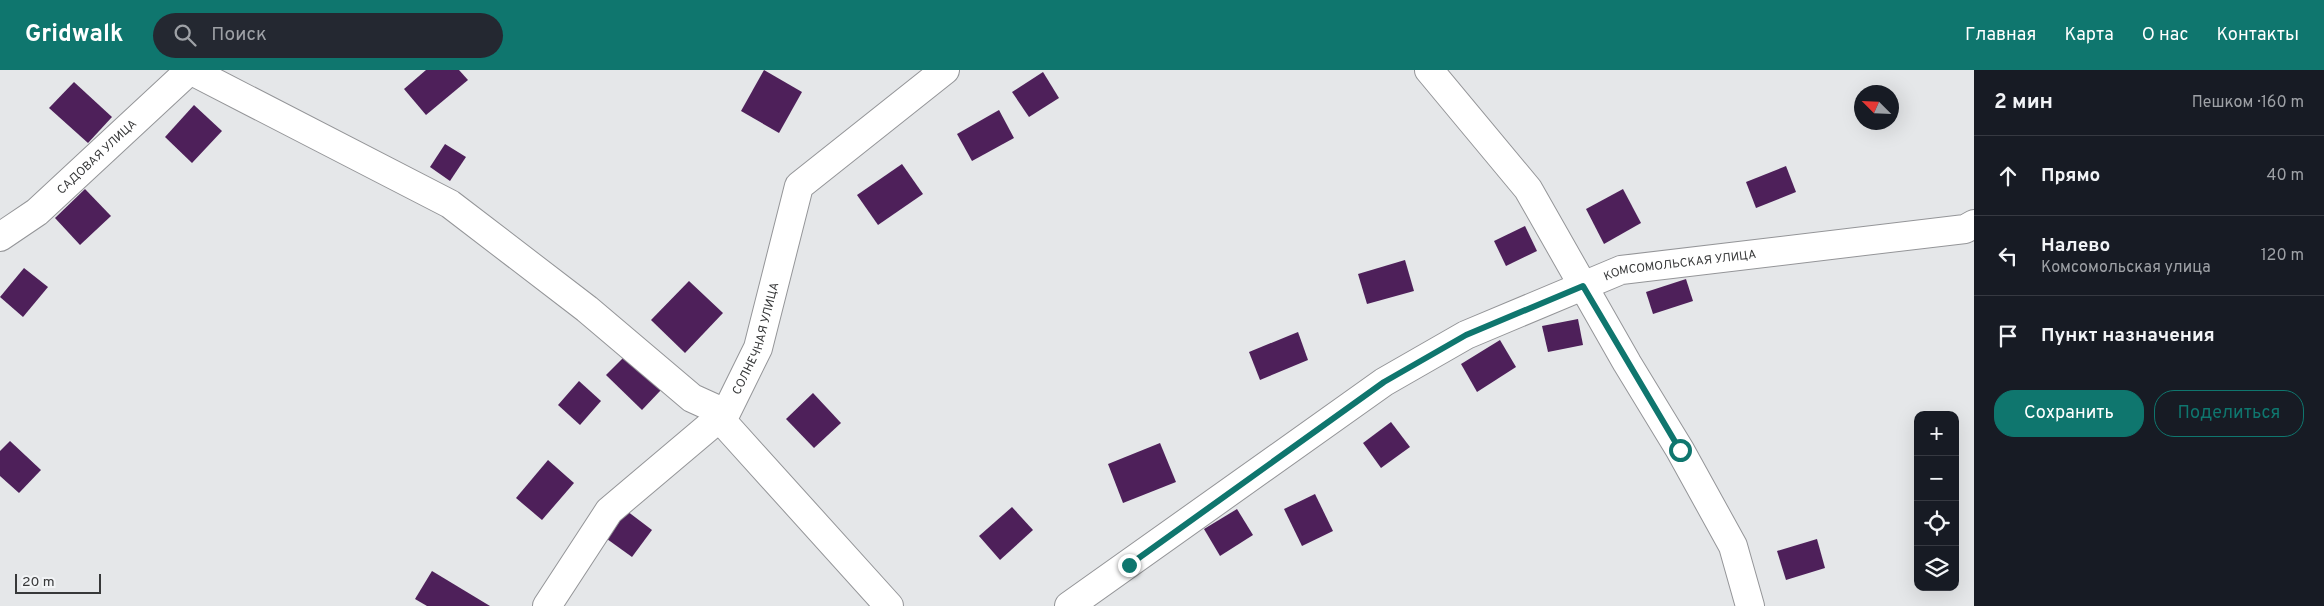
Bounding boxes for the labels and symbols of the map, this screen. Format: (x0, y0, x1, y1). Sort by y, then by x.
north arrow (1854, 85, 1899, 130)
street label: САДОВАЯ УЛИЦА (54, 116, 141, 198)
street label: КОМСОМОЛЬСКАЯ УЛИЦА (1601, 247, 1757, 285)
street label: СОЛНЕЧНАЯ УЛИЦА (729, 281, 783, 398)
route start (1669, 439, 1692, 462)
route end (1118, 554, 1141, 577)
scale bar (15, 571, 101, 594)

